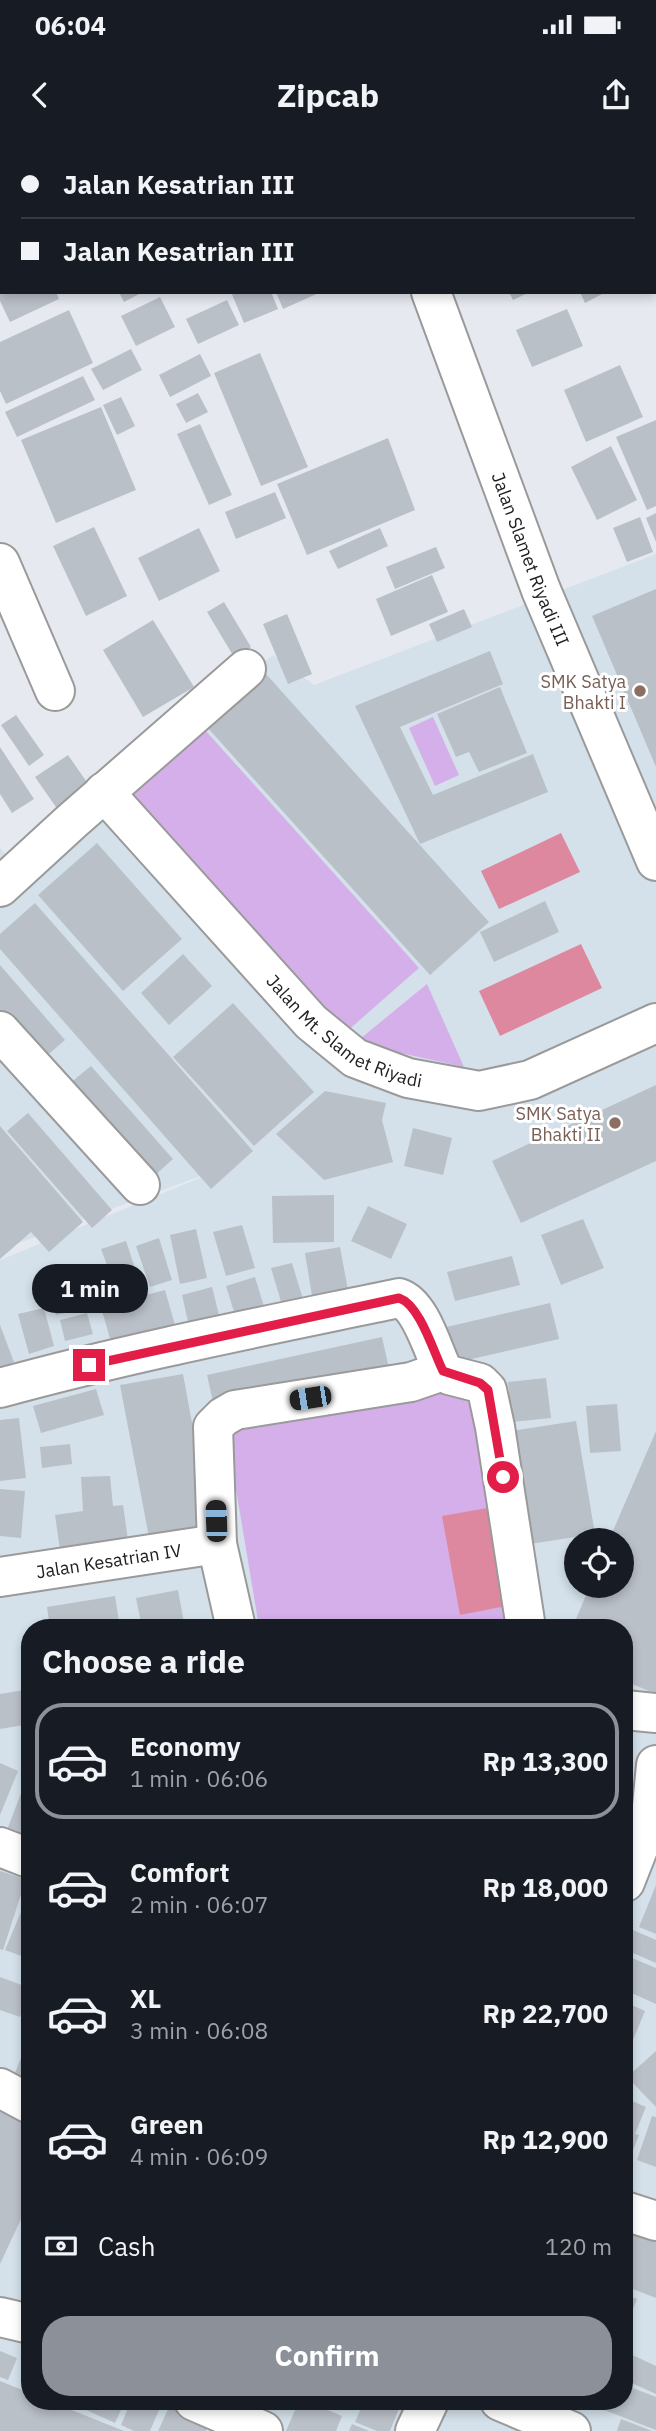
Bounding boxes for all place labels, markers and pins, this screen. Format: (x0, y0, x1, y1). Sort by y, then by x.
place label: SMK Satya Bhakti I (541, 670, 626, 714)
marker: SMK Satya Bhakti I (632, 683, 648, 699)
place label: SMK Satya Bhakti II (516, 1102, 601, 1146)
marker: SMK Satya Bhakti II (607, 1115, 623, 1131)

